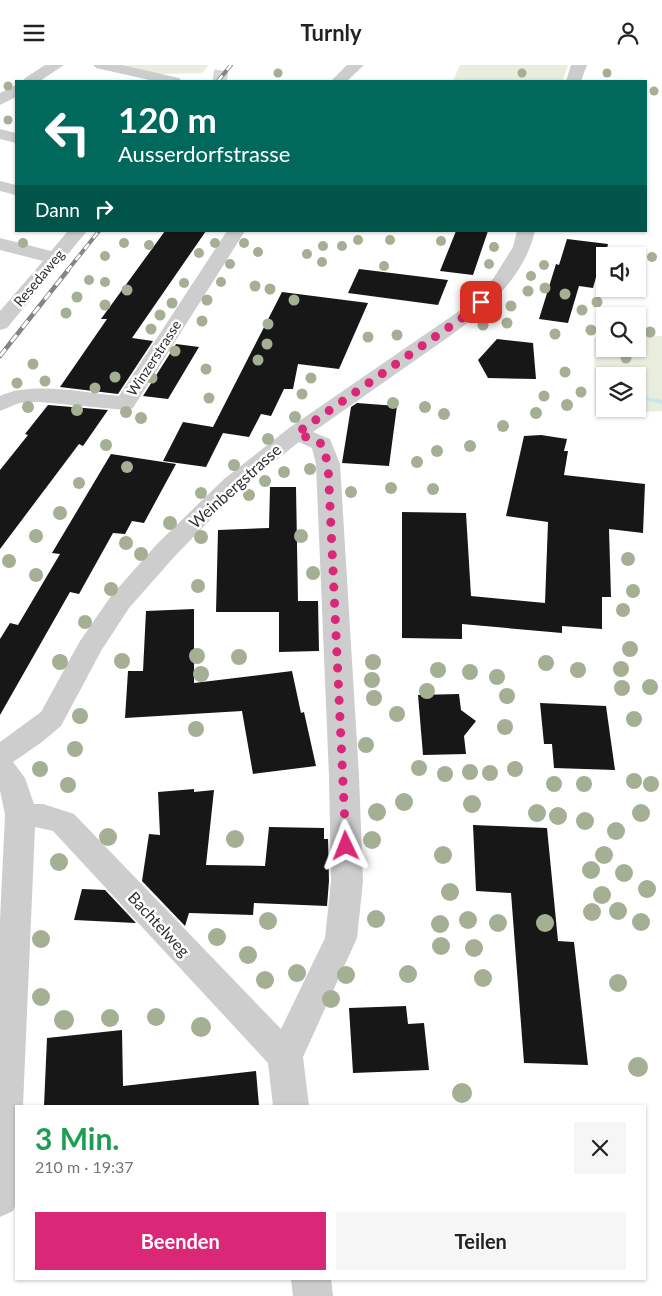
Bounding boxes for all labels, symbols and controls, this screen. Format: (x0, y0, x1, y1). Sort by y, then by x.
icon: menu (20, 19, 48, 47)
text: Turnly (300, 19, 362, 46)
icon: person (614, 19, 642, 47)
text: 120 m (118, 98, 217, 140)
icon: left (35, 100, 100, 165)
text: Ausserdorfstrasse (118, 140, 291, 167)
icon: right (90, 195, 118, 223)
text: Dann (35, 198, 80, 221)
street label: Resedaweg (10, 246, 67, 310)
map controls (596, 247, 646, 417)
button: sound (596, 247, 646, 297)
pin (460, 281, 502, 323)
icon: arrive (467, 288, 495, 316)
button: search (596, 307, 646, 357)
street label: Winzerstrasse (123, 317, 184, 399)
button: layers (596, 367, 646, 417)
street label: Weinbergstrasse (185, 439, 284, 532)
position arrow (319, 819, 371, 871)
street label: Bachtelweg (125, 887, 194, 960)
text: 3 Min. (35, 1120, 120, 1156)
button: close (574, 1122, 626, 1174)
text: 210 m · 19:37 (35, 1157, 134, 1176)
button: Beenden (35, 1212, 326, 1270)
button: Teilen (336, 1212, 626, 1270)

